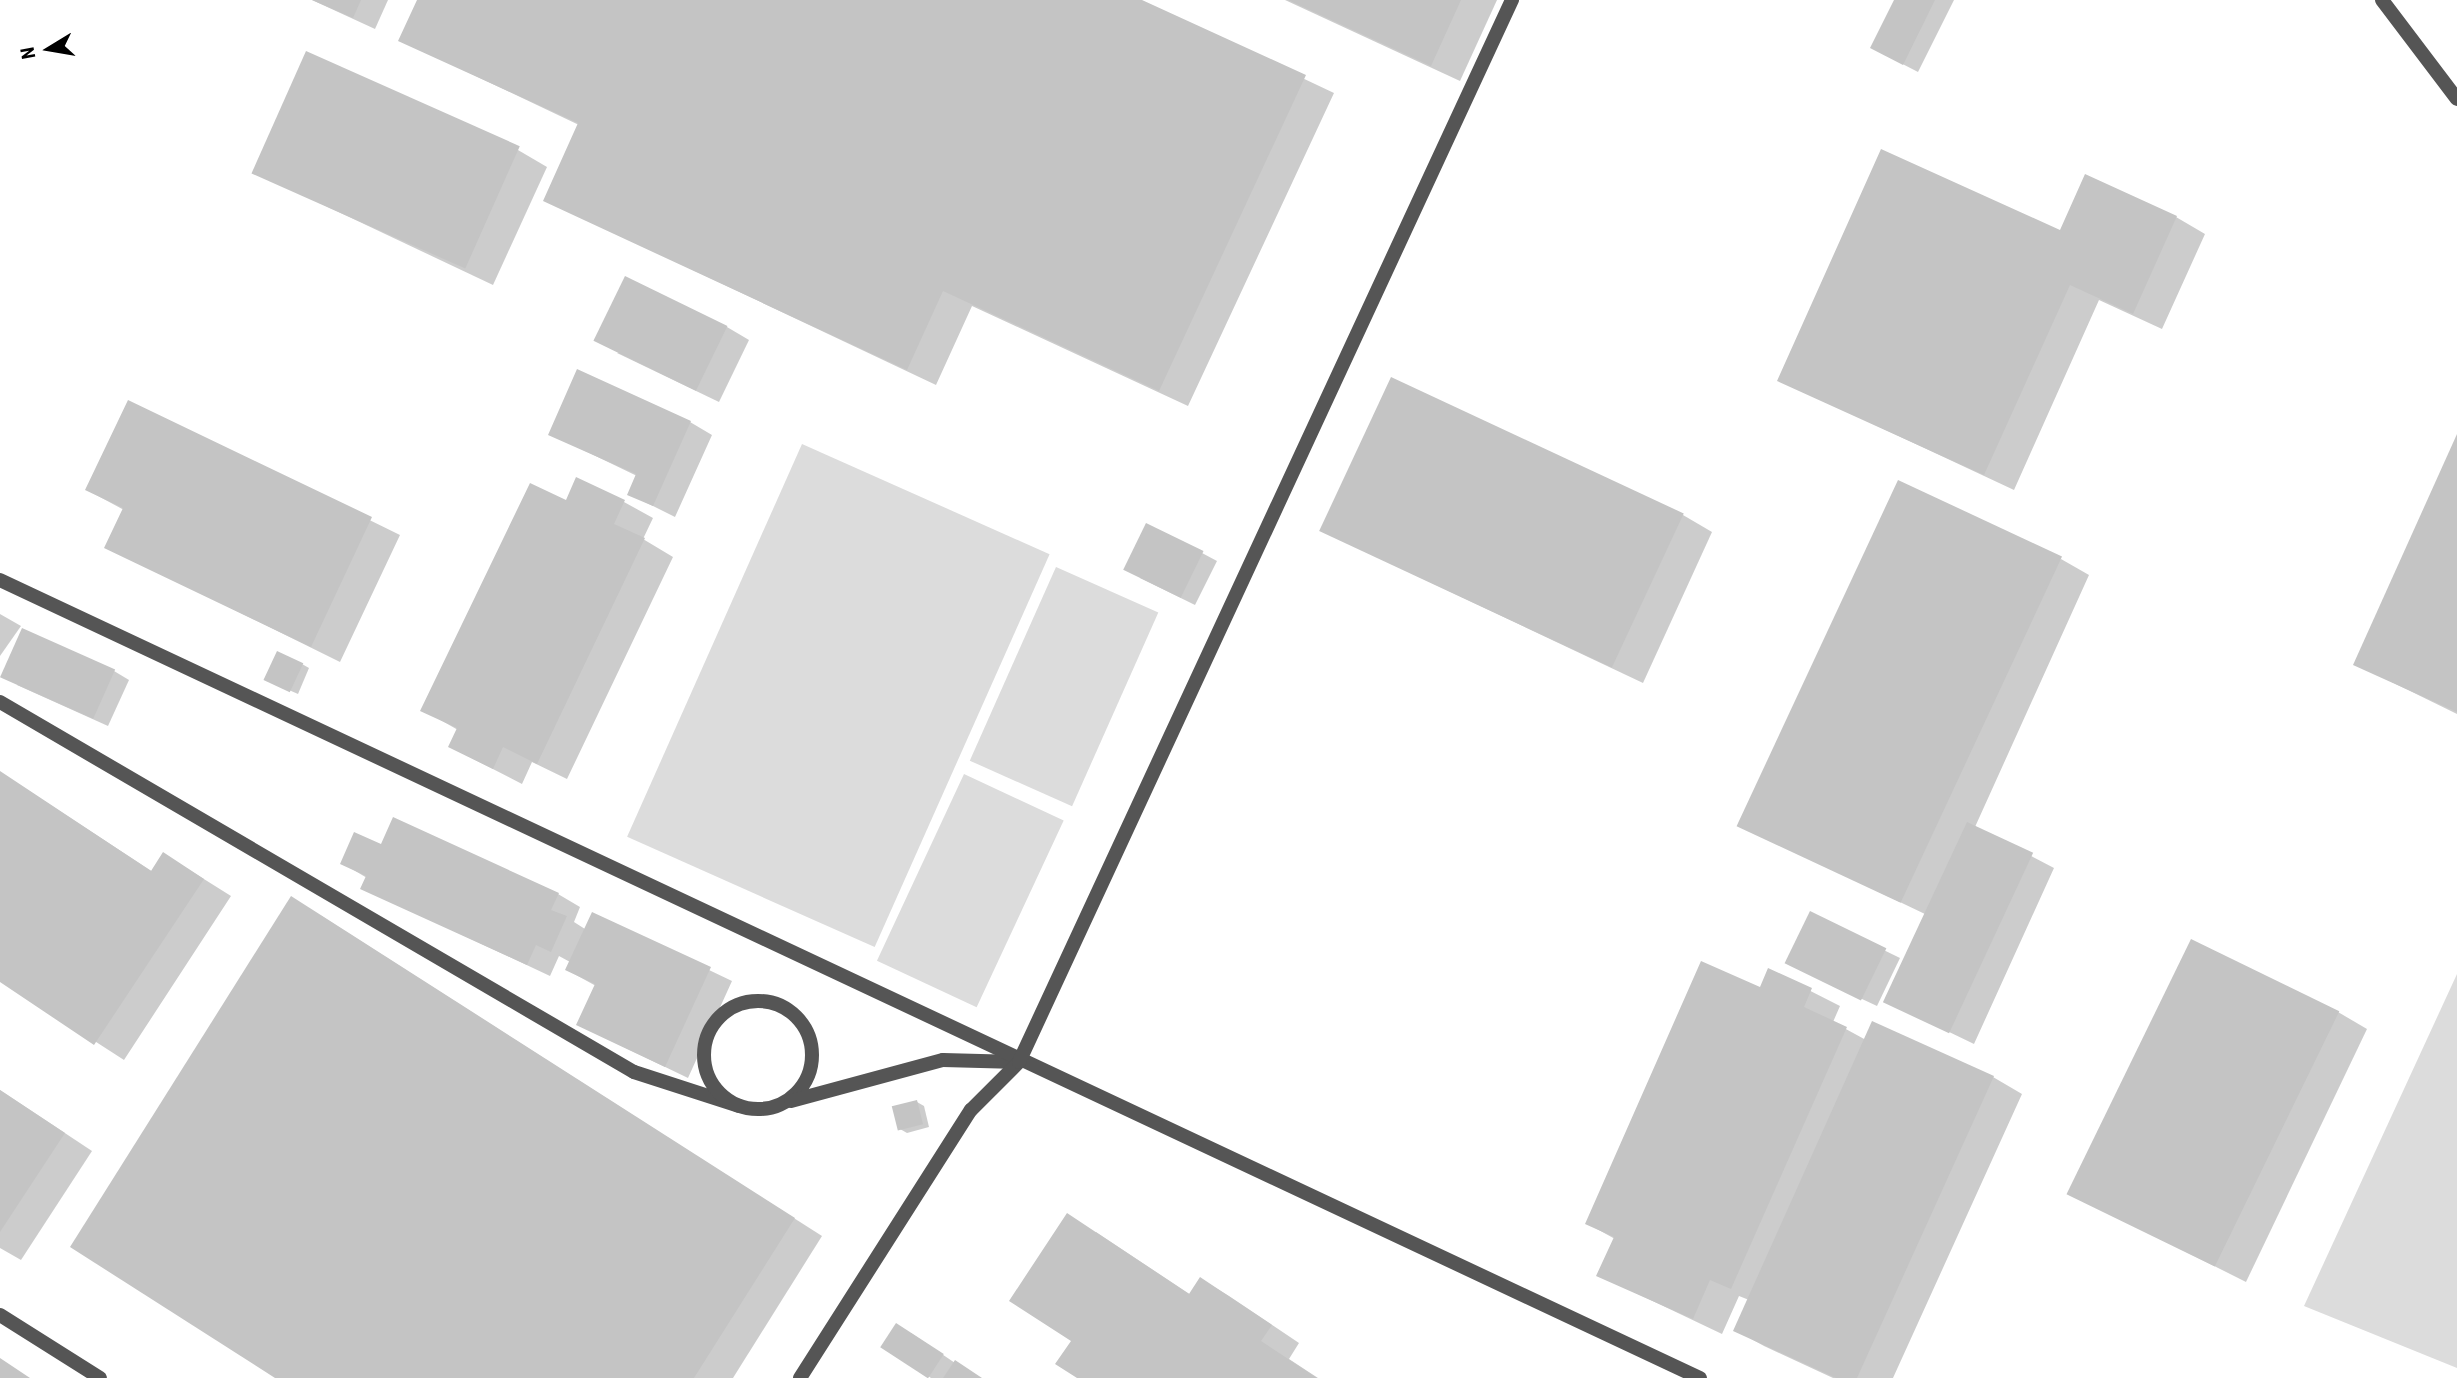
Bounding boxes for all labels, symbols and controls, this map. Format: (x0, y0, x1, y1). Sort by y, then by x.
north arrow (14, 14, 84, 84)
text: N (15, 45, 40, 61)

